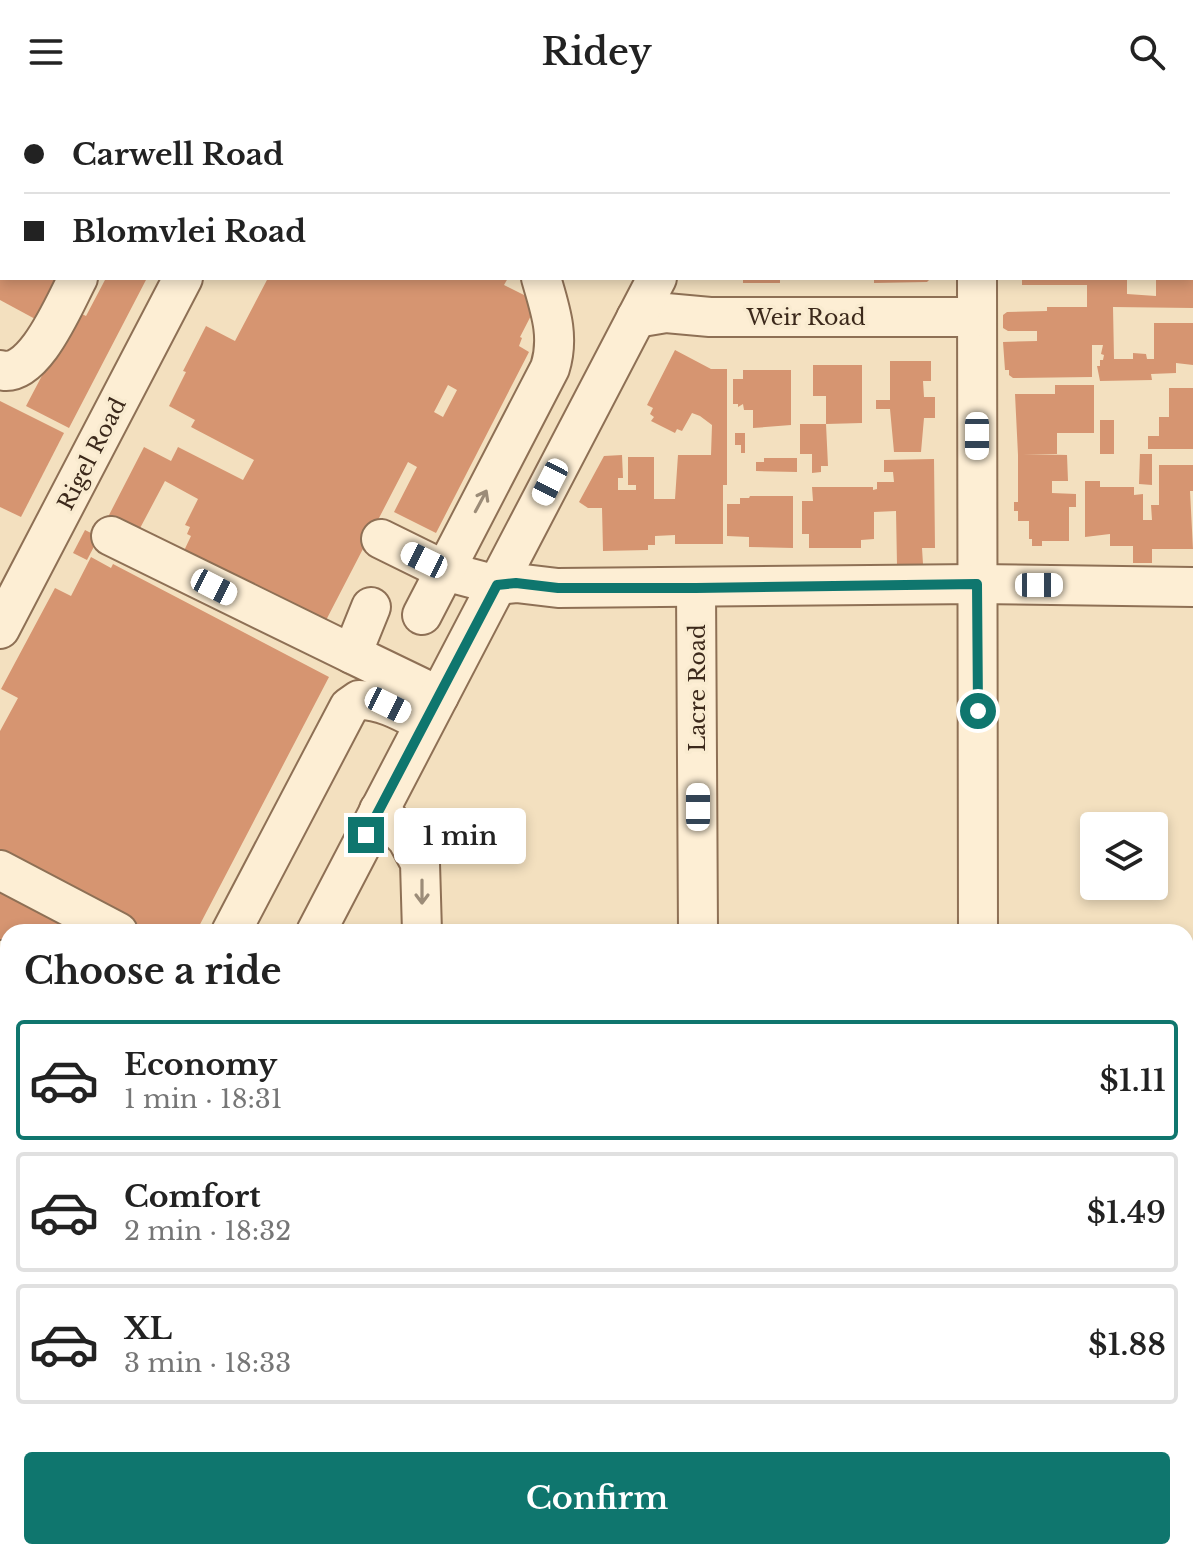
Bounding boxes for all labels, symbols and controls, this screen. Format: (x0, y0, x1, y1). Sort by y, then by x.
icon: menu (24, 30, 68, 74)
text: Ridey (541, 30, 652, 75)
icon: search (1125, 30, 1169, 74)
text: Carwell Road (72, 136, 284, 173)
text: Blomvlei Road (72, 213, 306, 250)
street label: Weir Road (745, 304, 866, 331)
street label: Rigel Road (52, 393, 132, 515)
car (965, 412, 989, 460)
car (528, 455, 572, 509)
one-way arrow (474, 490, 490, 513)
car (397, 539, 451, 581)
car (187, 565, 241, 609)
car (1015, 573, 1063, 597)
street label: Lacre Road (684, 624, 711, 752)
car (361, 684, 415, 726)
route start (960, 693, 996, 729)
car (686, 783, 710, 831)
callout: 1 min (394, 807, 526, 863)
map controls (1080, 812, 1168, 900)
button: layers (1080, 812, 1168, 900)
route end (348, 817, 384, 853)
text: 1 min (423, 820, 497, 852)
one-way arrow (414, 878, 430, 905)
text: Choose a ride (24, 949, 281, 994)
icon: car (28, 1044, 100, 1116)
text: Economy (124, 1046, 277, 1083)
text: $1.11 (1100, 1062, 1166, 1099)
text: 1 min · 18:31 (124, 1083, 282, 1115)
icon: car (28, 1176, 100, 1248)
text: Comfort (124, 1178, 261, 1215)
text: $1.49 (1087, 1194, 1166, 1231)
text: 2 min · 18:32 (124, 1215, 291, 1247)
icon: car (28, 1308, 100, 1380)
text: XL (124, 1310, 172, 1347)
text: $1.88 (1088, 1326, 1166, 1363)
text: 3 min · 18:33 (124, 1347, 291, 1379)
button: Confirm (24, 1452, 1170, 1544)

